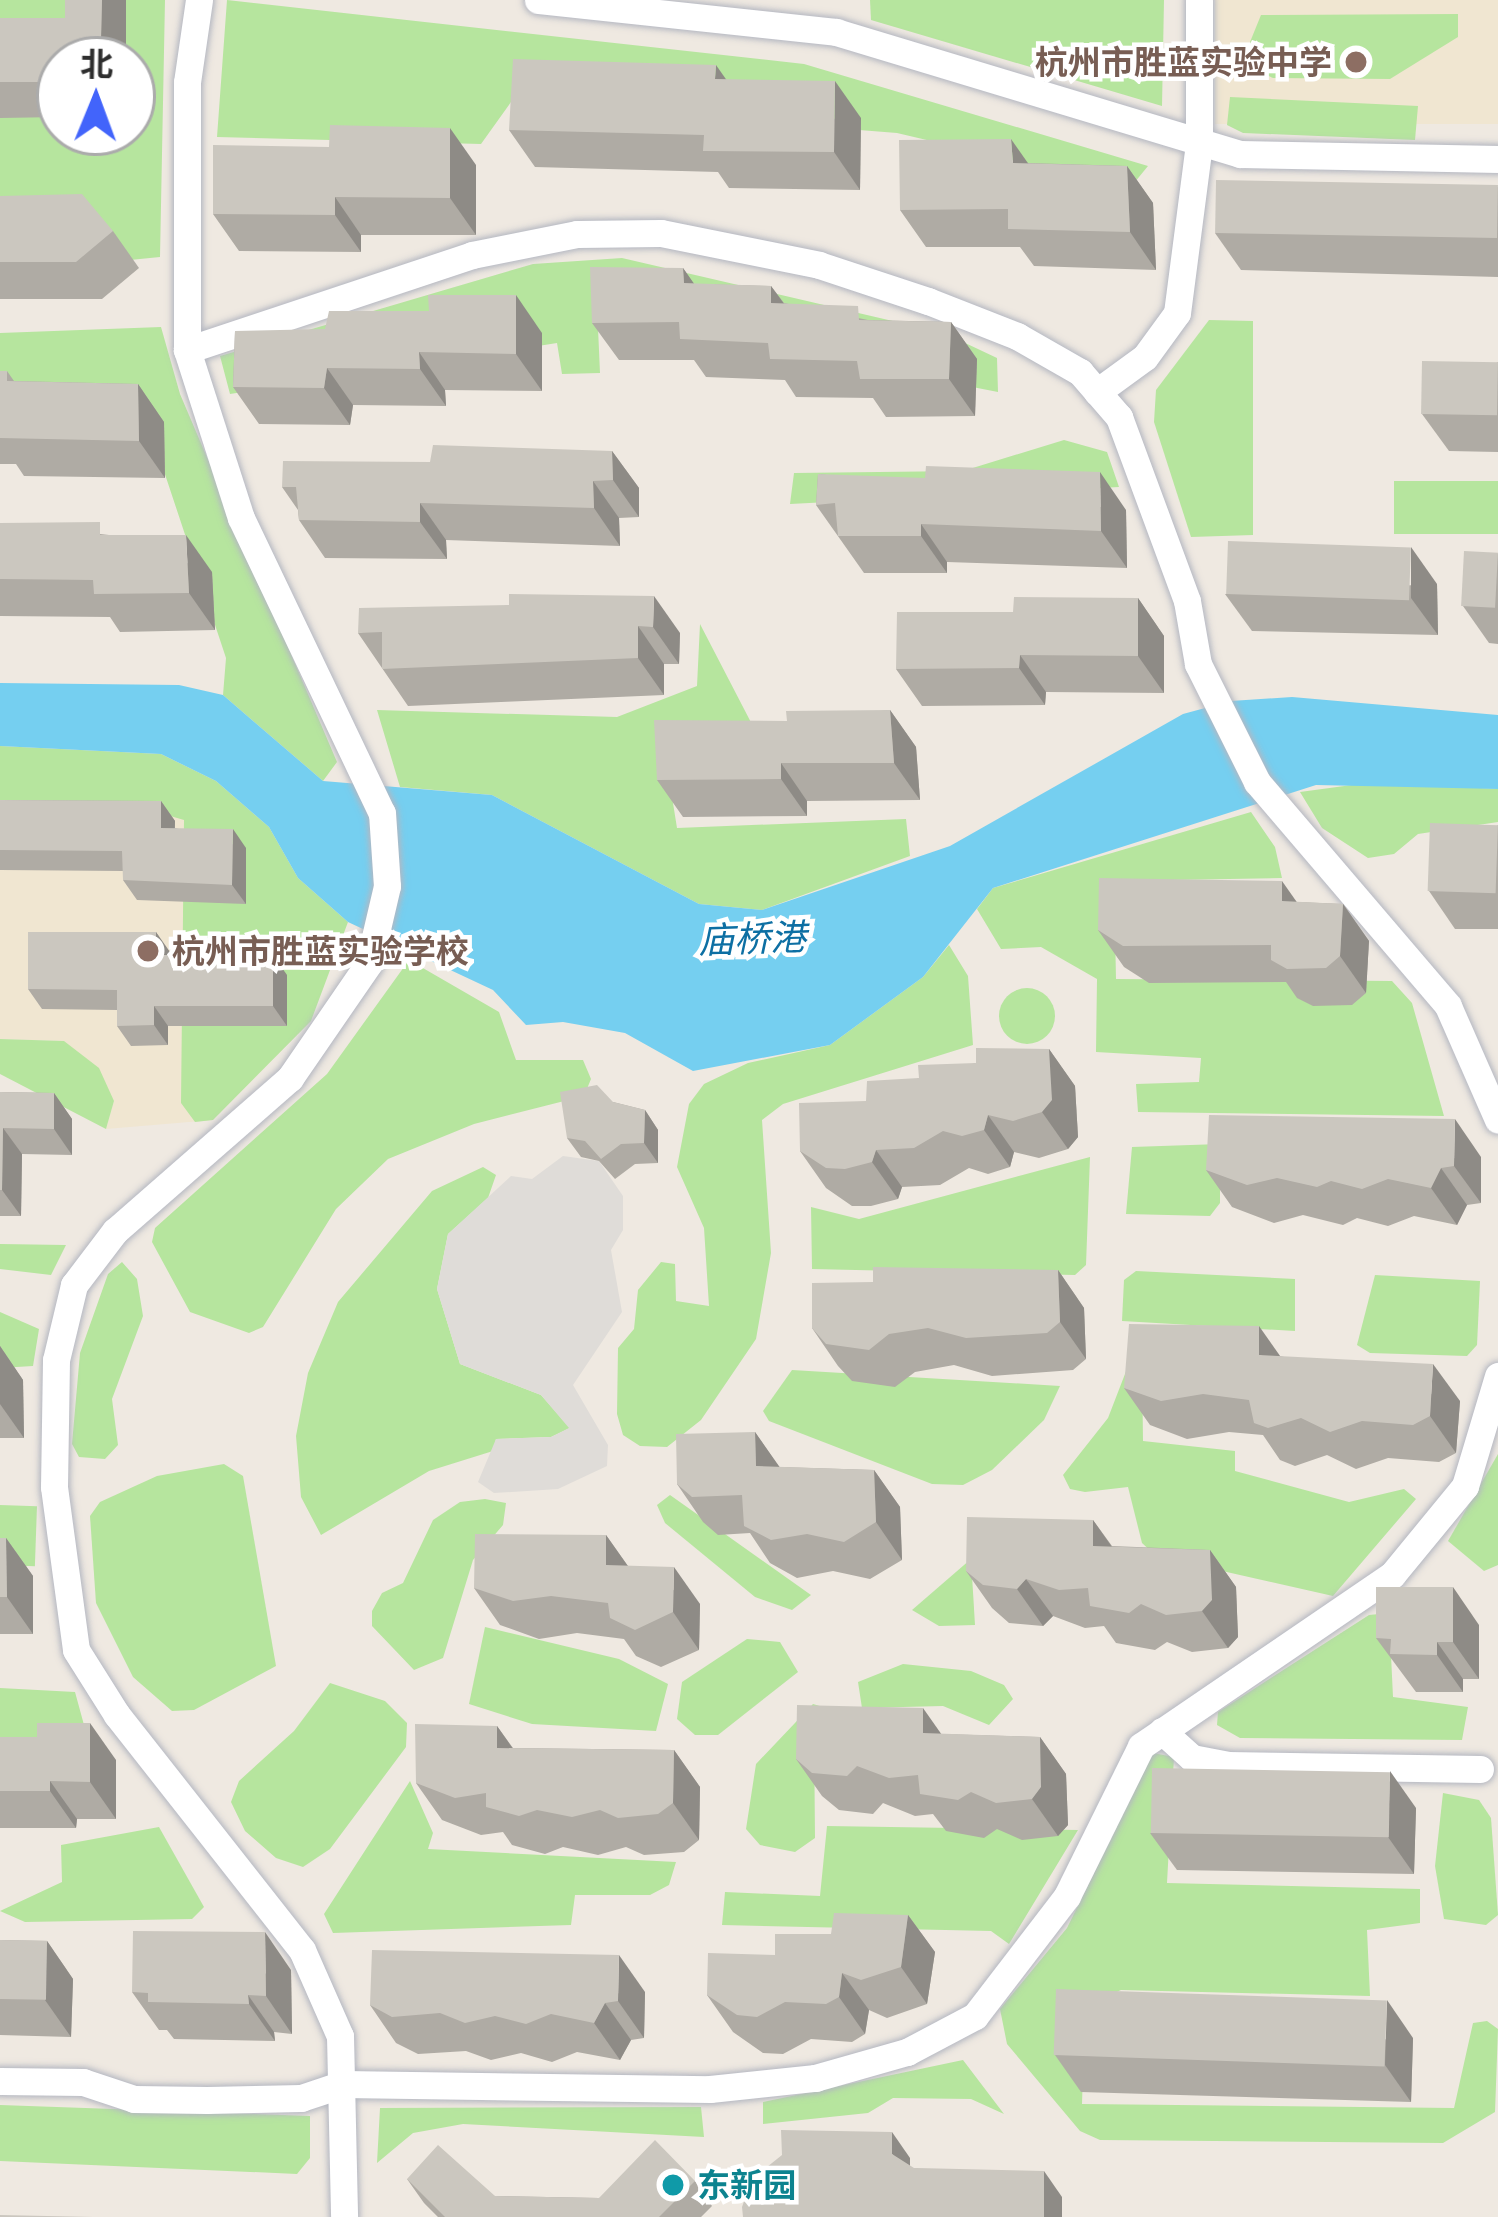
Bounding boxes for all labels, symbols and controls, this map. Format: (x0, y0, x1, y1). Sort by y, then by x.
north arrow (36, 36, 156, 156)
place label: 杭州市胜蓝实验中学 (1035, 42, 1332, 82)
text: 北 (80, 43, 113, 83)
marker: 杭州市胜蓝实验中学 (1343, 49, 1369, 75)
water label: 庙桥港 (697, 915, 807, 961)
place label: 杭州市胜蓝实验学校 (172, 931, 469, 971)
marker: 杭州市胜蓝实验学校 (135, 938, 161, 964)
place label: 东新园 (697, 2165, 796, 2205)
marker: 东新园 (660, 2172, 686, 2198)

